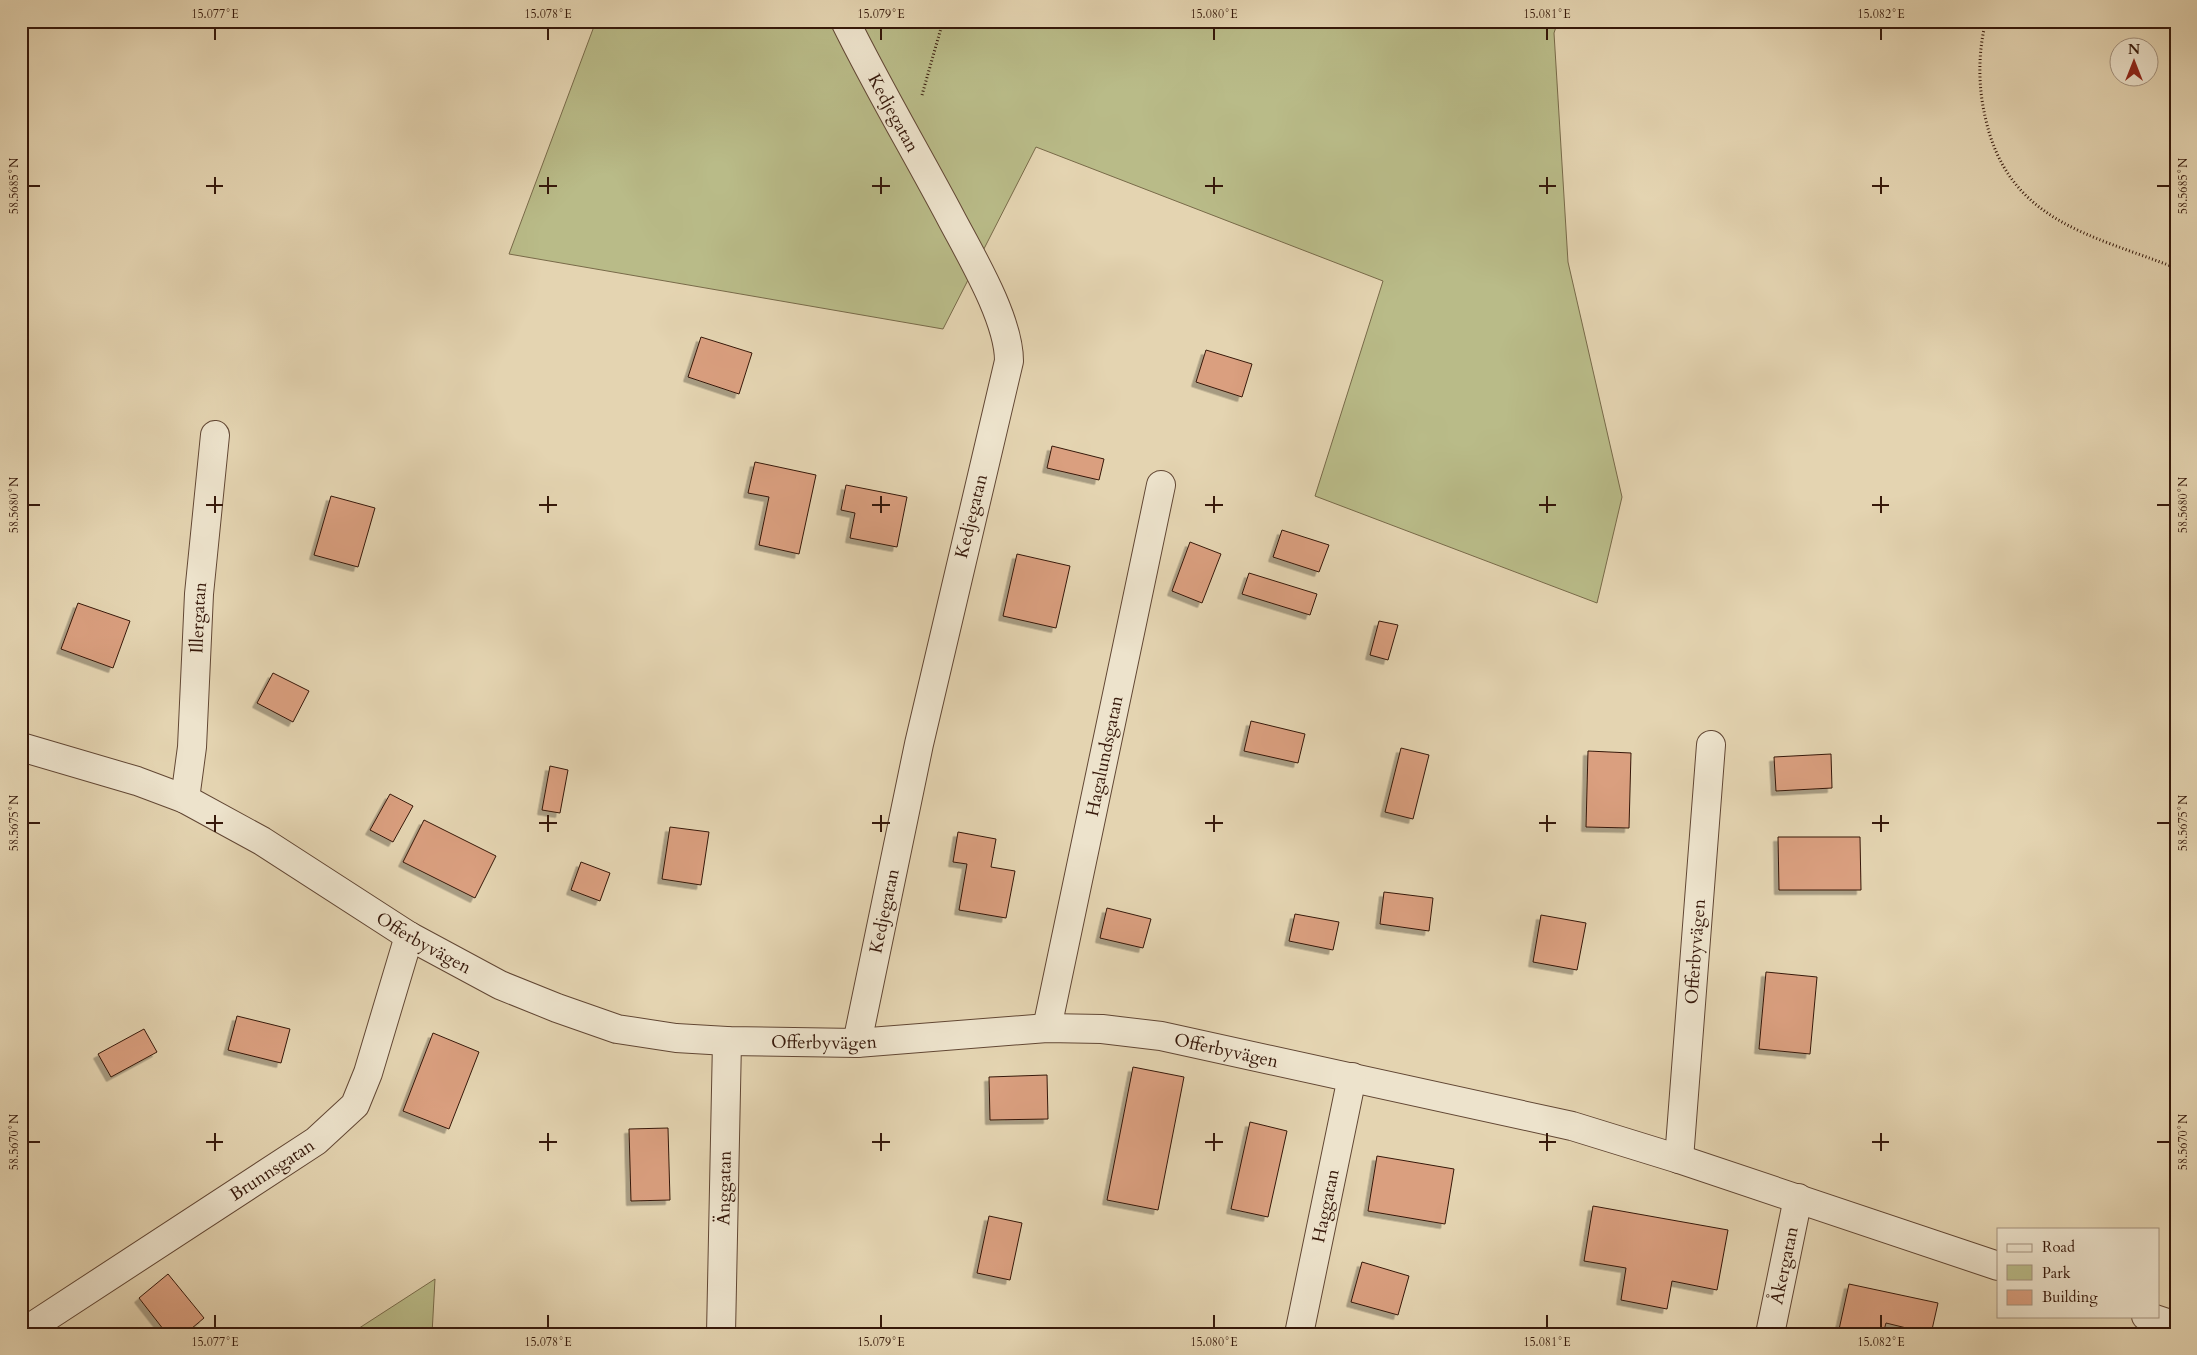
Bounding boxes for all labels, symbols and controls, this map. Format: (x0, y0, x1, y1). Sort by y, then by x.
text: 15.077°E (191, 6, 239, 22)
text: 15.078°E (524, 6, 572, 22)
text: 15.079°E (857, 6, 905, 22)
text: 15.080°E (1190, 6, 1238, 22)
text: 15.081°E (1523, 6, 1571, 22)
text: 15.082°E (1857, 6, 1905, 22)
north arrow (2110, 38, 2160, 88)
text: N (2128, 40, 2140, 59)
street label: Kedjegatan (861, 70, 925, 158)
text: 58.5685°N (6, 157, 22, 214)
text: 58.5685°N (2175, 157, 2191, 214)
street label: Kedjegatan (949, 471, 994, 561)
text: 58.5680°N (6, 476, 22, 533)
text: 58.5680°N (2175, 476, 2191, 533)
street label: Illergatan (184, 580, 213, 654)
street label: Hagalundsgatan (1080, 693, 1130, 819)
text: 58.5675°N (6, 794, 22, 851)
text: 58.5675°N (2175, 794, 2191, 851)
street label: Kedjegatan (863, 866, 906, 956)
street label: Offerbyvägen (1679, 897, 1712, 1005)
street label: Offerbyvägen (371, 906, 476, 981)
street label: Offerbyvägen (1172, 1027, 1281, 1075)
street label: Offerbyvägen (771, 1029, 879, 1056)
text: 58.5670°N (6, 1113, 22, 1170)
text: 58.5670°N (2175, 1113, 2191, 1170)
street label: Brunnsgatan (225, 1133, 320, 1207)
street label: Änggatan (711, 1150, 738, 1226)
street label: Haggatan (1306, 1166, 1346, 1245)
street label: Åkergatan (1764, 1224, 1805, 1307)
legend (1997, 1228, 2160, 1318)
text: Road (2042, 1237, 2075, 1257)
text: Park (2042, 1263, 2071, 1283)
text: Building (2042, 1287, 2098, 1307)
text: 15.077°E (191, 1334, 239, 1350)
text: 15.078°E (524, 1334, 572, 1350)
text: 15.079°E (857, 1334, 905, 1350)
text: 15.080°E (1190, 1334, 1238, 1350)
text: 15.081°E (1523, 1334, 1571, 1350)
text: 15.082°E (1857, 1334, 1905, 1350)

